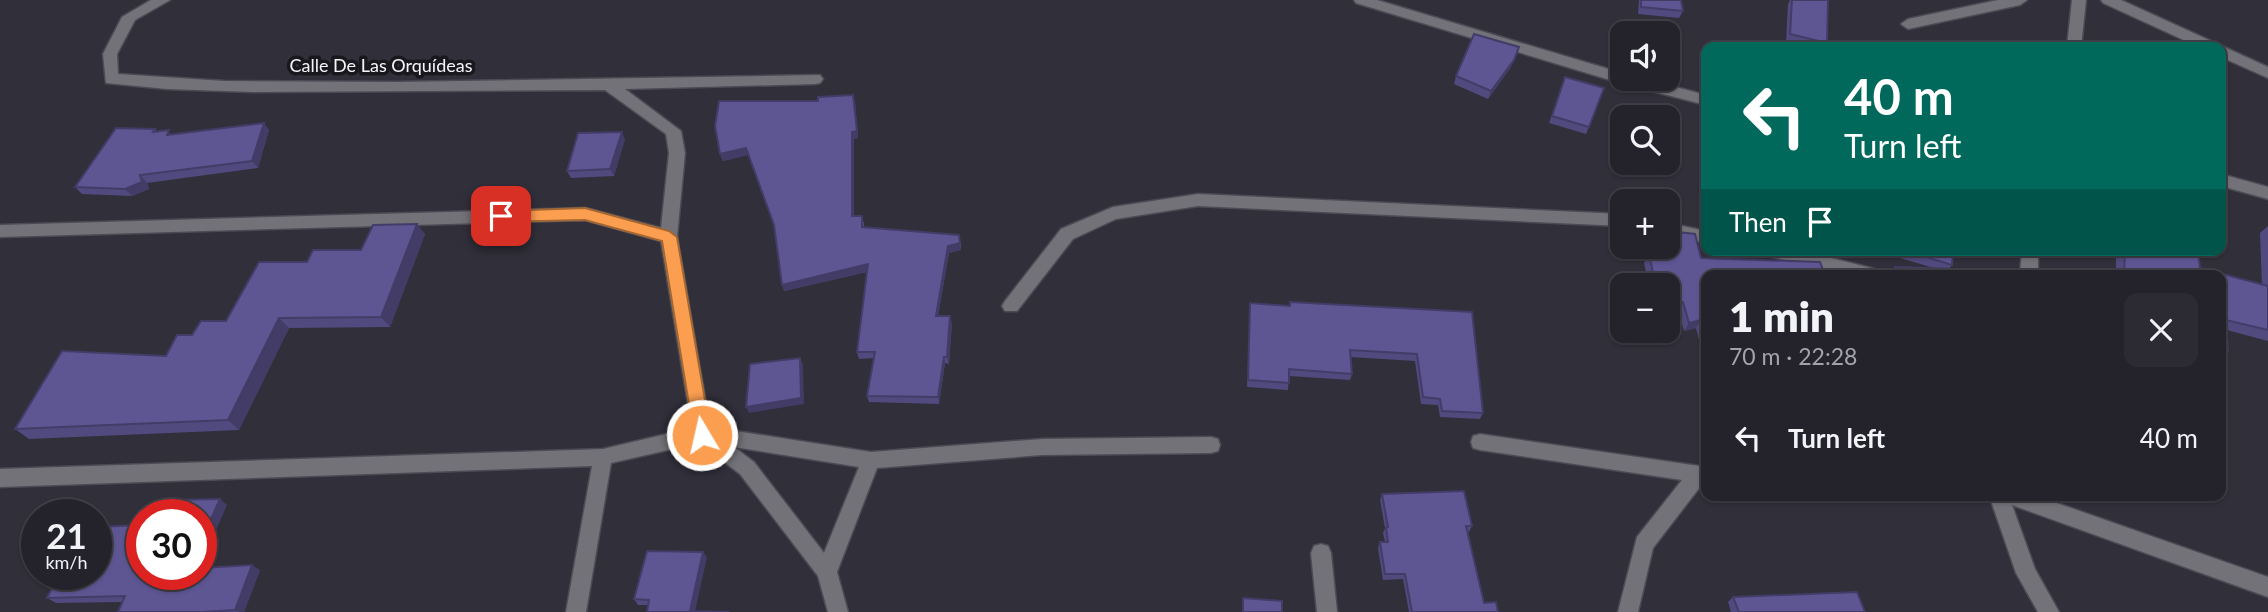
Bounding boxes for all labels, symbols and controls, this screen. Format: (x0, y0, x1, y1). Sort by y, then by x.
map controls (1610, 21, 1680, 343)
button: sound (1610, 21, 1680, 91)
street label: Calle De Las Orquídeas (289, 54, 473, 76)
text: 40 m (1844, 67, 1954, 125)
icon: left (1729, 70, 1820, 161)
button: search (1610, 105, 1680, 175)
text: Turn left (1844, 126, 1961, 165)
pin (471, 186, 531, 246)
button: + (1610, 189, 1680, 259)
icon: arrive (482, 197, 520, 235)
icon: arrive (1801, 203, 1839, 241)
text: Then (1729, 206, 1787, 238)
button: − (1610, 273, 1680, 343)
text: 1 min (1729, 291, 1834, 341)
button: close (2124, 293, 2198, 367)
text: 70 m · 22:28 (1729, 342, 1857, 370)
position arrow (665, 398, 739, 472)
icon: left (1729, 419, 1767, 457)
text: Turn left (1788, 422, 1885, 454)
text: 40 m (2140, 422, 2198, 454)
speed limit sign: 30 (126, 499, 217, 590)
text: 21 (46, 514, 87, 556)
text: km/h (45, 551, 88, 573)

